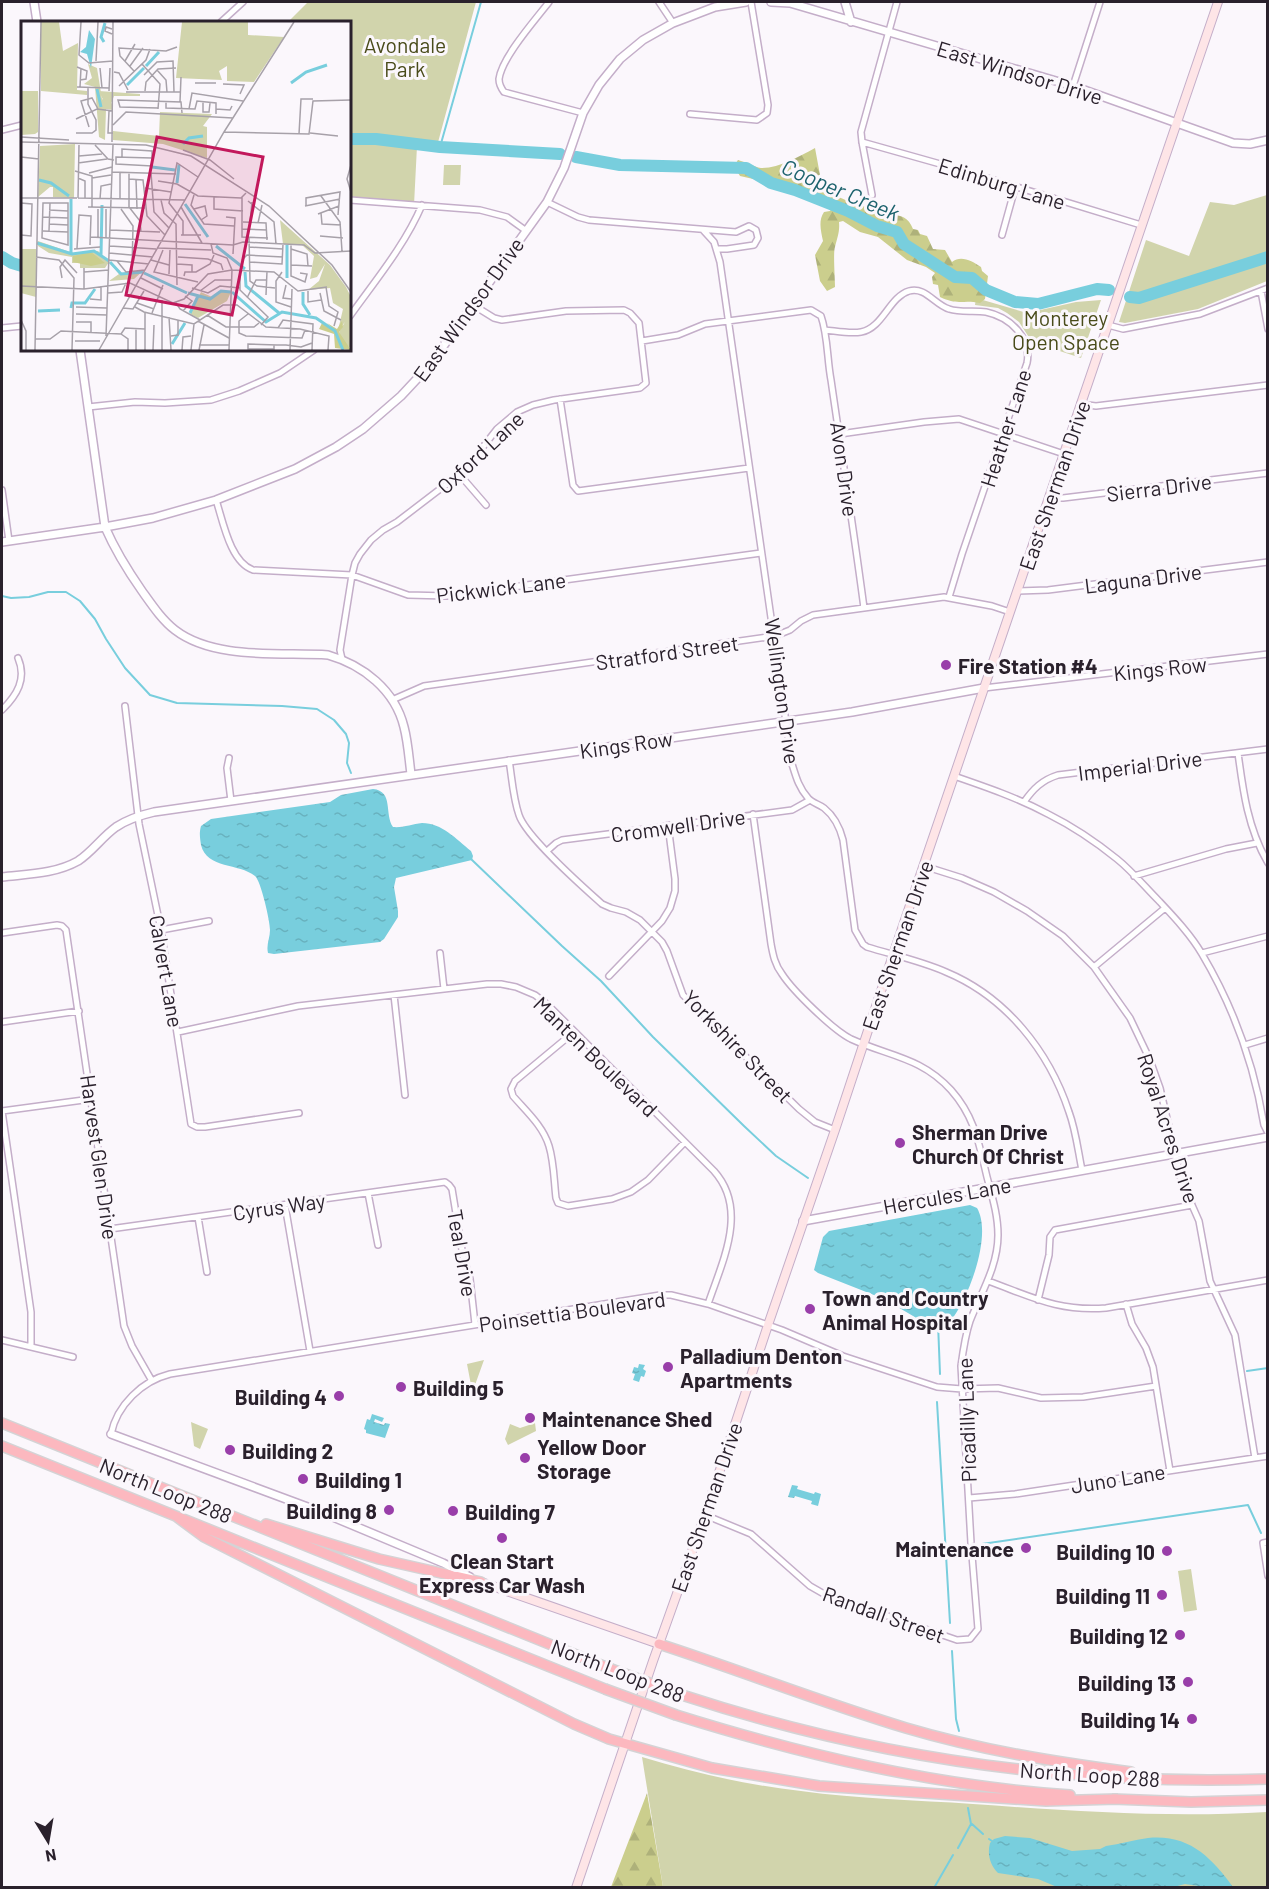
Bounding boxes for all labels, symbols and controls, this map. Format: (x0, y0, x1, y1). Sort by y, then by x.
inset map (21, 21, 351, 351)
park label: Avondale Park (364, 32, 446, 81)
street label: East Windsor Drive (934, 35, 1106, 109)
street label: Edinburg Lane (936, 152, 1068, 214)
water label: Cooper Creek (778, 153, 904, 226)
street label: East Windsor Drive (407, 232, 529, 386)
park label: Monterey Open Space (1012, 305, 1120, 354)
street label: Heather Lane (974, 366, 1036, 490)
street label: East Sherman Drive (1013, 397, 1095, 573)
street label: Oxford Lane (432, 406, 528, 498)
street label: Avon Drive (826, 420, 864, 518)
street label: Sierra Drive (1105, 468, 1213, 506)
street label: Laguna Drive (1083, 558, 1203, 598)
street label: Pickwick Lane (435, 567, 567, 607)
street label: Wellington Drive (760, 616, 806, 766)
street label: Stratford Street (594, 630, 740, 674)
street label: Kings Row (1112, 651, 1208, 685)
place label: Fire Station #4 (958, 653, 1098, 678)
marker: Fire Station #4 (939, 658, 953, 672)
street label: Kings Row (578, 725, 674, 763)
street label: Imperial Drive (1076, 745, 1204, 785)
street label: Cromwell Drive (609, 803, 747, 847)
street label: East Sherman Drive (856, 857, 938, 1033)
street label: Calvert Lane (145, 913, 189, 1029)
street label: Yorkshire Street (678, 984, 798, 1108)
street label: Manten Boulevard (529, 991, 663, 1121)
street label: Royal Acres Drive (1133, 1050, 1205, 1206)
street label: Harvest Glen Drive (76, 1073, 124, 1241)
place label: Sherman Drive Church Of Christ (912, 1119, 1064, 1168)
marker: Sherman Drive Church Of Christ (893, 1136, 907, 1150)
street label: Hercules Lane (881, 1171, 1013, 1219)
street label: Cyrus Way (231, 1187, 327, 1225)
street label: Teal Drive (443, 1207, 483, 1299)
place label: Town and Country Animal Hospital (822, 1285, 989, 1334)
street label: Poinsettia Boulevard (477, 1286, 667, 1336)
marker: Town and Country Animal Hospital (803, 1302, 817, 1316)
place label: Palladium Denton Apartments (680, 1343, 842, 1392)
street label: Picadilly Lane (951, 1357, 981, 1483)
marker: Palladium Denton Apartments (661, 1360, 675, 1374)
place label: Building 5 (413, 1375, 504, 1400)
marker: Building 5 (394, 1380, 408, 1394)
place label: Building 4 (235, 1384, 327, 1409)
marker: Building 4 (332, 1389, 346, 1403)
place label: Maintenance Shed (542, 1406, 712, 1431)
marker: Maintenance Shed (523, 1411, 537, 1425)
street label: East Sherman Drive (665, 1419, 747, 1595)
place label: Yellow Door Storage (537, 1434, 646, 1483)
place label: Building 2 (242, 1438, 333, 1463)
marker: Building 2 (223, 1443, 237, 1457)
marker: Yellow Door Storage (518, 1451, 532, 1465)
street label: North Loop 288 (96, 1452, 236, 1528)
street label: Juno Lane (1069, 1458, 1167, 1498)
place label: Building 1 (315, 1467, 402, 1492)
marker: Building 1 (296, 1472, 310, 1486)
place label: Building 8 (286, 1498, 377, 1523)
place label: Building 7 (465, 1499, 555, 1524)
marker: Building 8 (382, 1503, 396, 1517)
marker: Building 7 (446, 1504, 460, 1518)
marker: Clean Start Express Car Wash (495, 1531, 509, 1545)
place label: Maintenance (895, 1536, 1014, 1561)
place label: Building 10 (1056, 1539, 1155, 1564)
marker: Maintenance (1019, 1541, 1033, 1555)
marker: Building 10 (1160, 1544, 1174, 1558)
place label: Clean Start Express Car Wash (419, 1548, 585, 1597)
street label: Randall Street (820, 1580, 948, 1648)
place label: Building 11 (1056, 1583, 1150, 1608)
marker: Building 11 (1155, 1588, 1169, 1602)
place label: Building 12 (1069, 1623, 1168, 1648)
marker: Building 12 (1173, 1628, 1187, 1642)
street label: North Loop 288 (548, 1633, 688, 1707)
place label: Building 13 (1078, 1670, 1176, 1695)
marker: Building 13 (1181, 1675, 1195, 1689)
place label: Building 14 (1080, 1707, 1180, 1732)
marker: Building 14 (1185, 1712, 1199, 1726)
street label: North Loop 288 (1019, 1757, 1161, 1791)
north arrow (18, 1811, 78, 1871)
text: N (44, 1846, 58, 1867)

